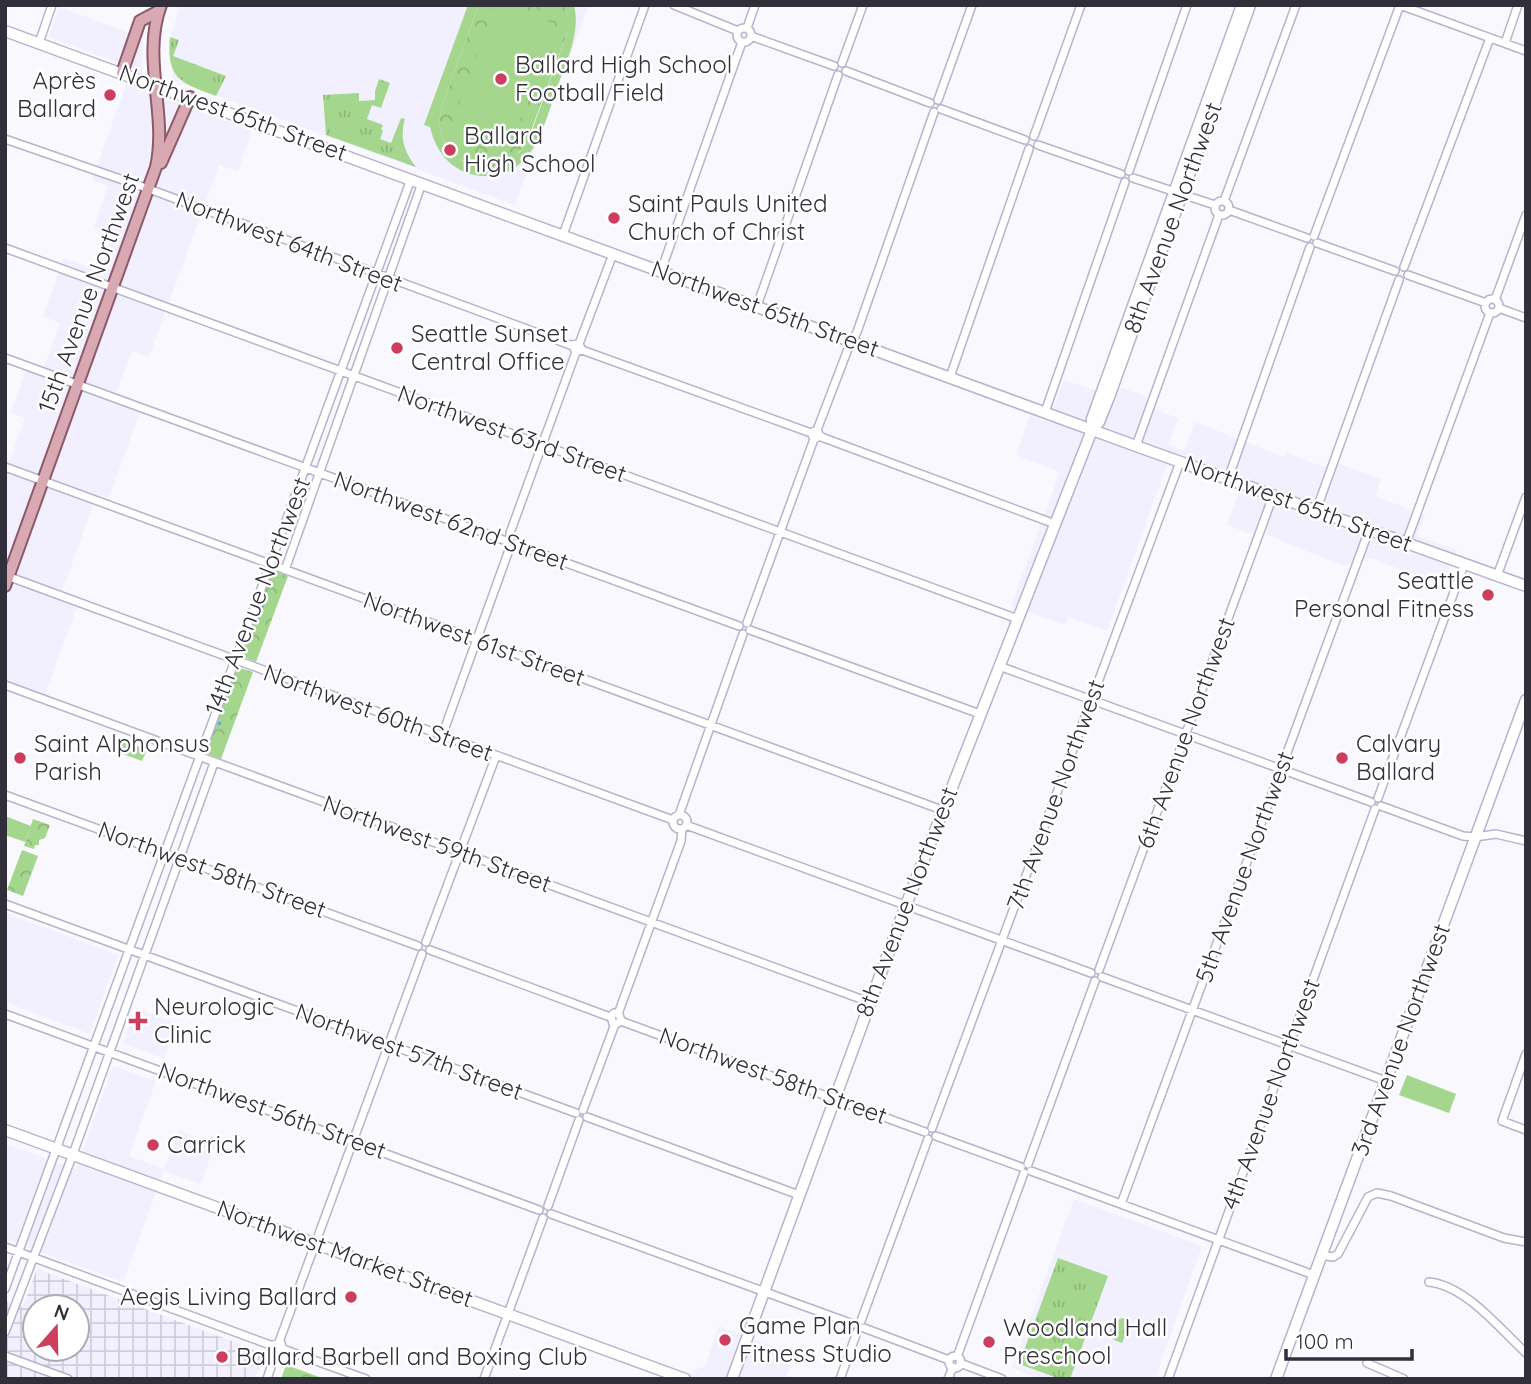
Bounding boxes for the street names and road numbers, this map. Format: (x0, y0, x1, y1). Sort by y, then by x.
street label: Northwest 65th Street (115, 57, 351, 167)
street label: 8th Avenue Northwest (1116, 98, 1228, 337)
street label: 15th Avenue Northwest (31, 169, 145, 417)
street label: Northwest 64th Street (172, 184, 407, 298)
street label: Northwest 65th Street (647, 253, 883, 363)
street label: Northwest 63rd Street (394, 378, 631, 488)
street label: Northwest 65th Street (1180, 448, 1416, 558)
street label: Northwest 62nd Street (330, 464, 573, 576)
street label: 14th Avenue Northwest (198, 473, 316, 719)
street label: Northwest 61st Street (359, 584, 589, 692)
street label: 6th Avenue Northwest (1129, 613, 1241, 852)
street label: Northwest 60th Street (260, 657, 497, 767)
street label: 7th Avenue Northwest (999, 675, 1111, 914)
street label: 5th Avenue Northwest (1188, 747, 1300, 986)
street label: 8th Avenue Northwest (848, 782, 964, 1021)
street label: Northwest 59th Street (319, 788, 556, 898)
street label: Northwest 58th Street (94, 814, 330, 924)
street label: 3rd Avenue Northwest (1344, 919, 1456, 1160)
street label: 4th Avenue Northwest (1214, 974, 1326, 1213)
street label: Northwest 57th Street (292, 996, 527, 1106)
street label: Northwest 58th Street (655, 1020, 891, 1130)
street label: Northwest 56th Street (154, 1055, 390, 1165)
street label: Northwest Market Street (213, 1193, 477, 1313)

